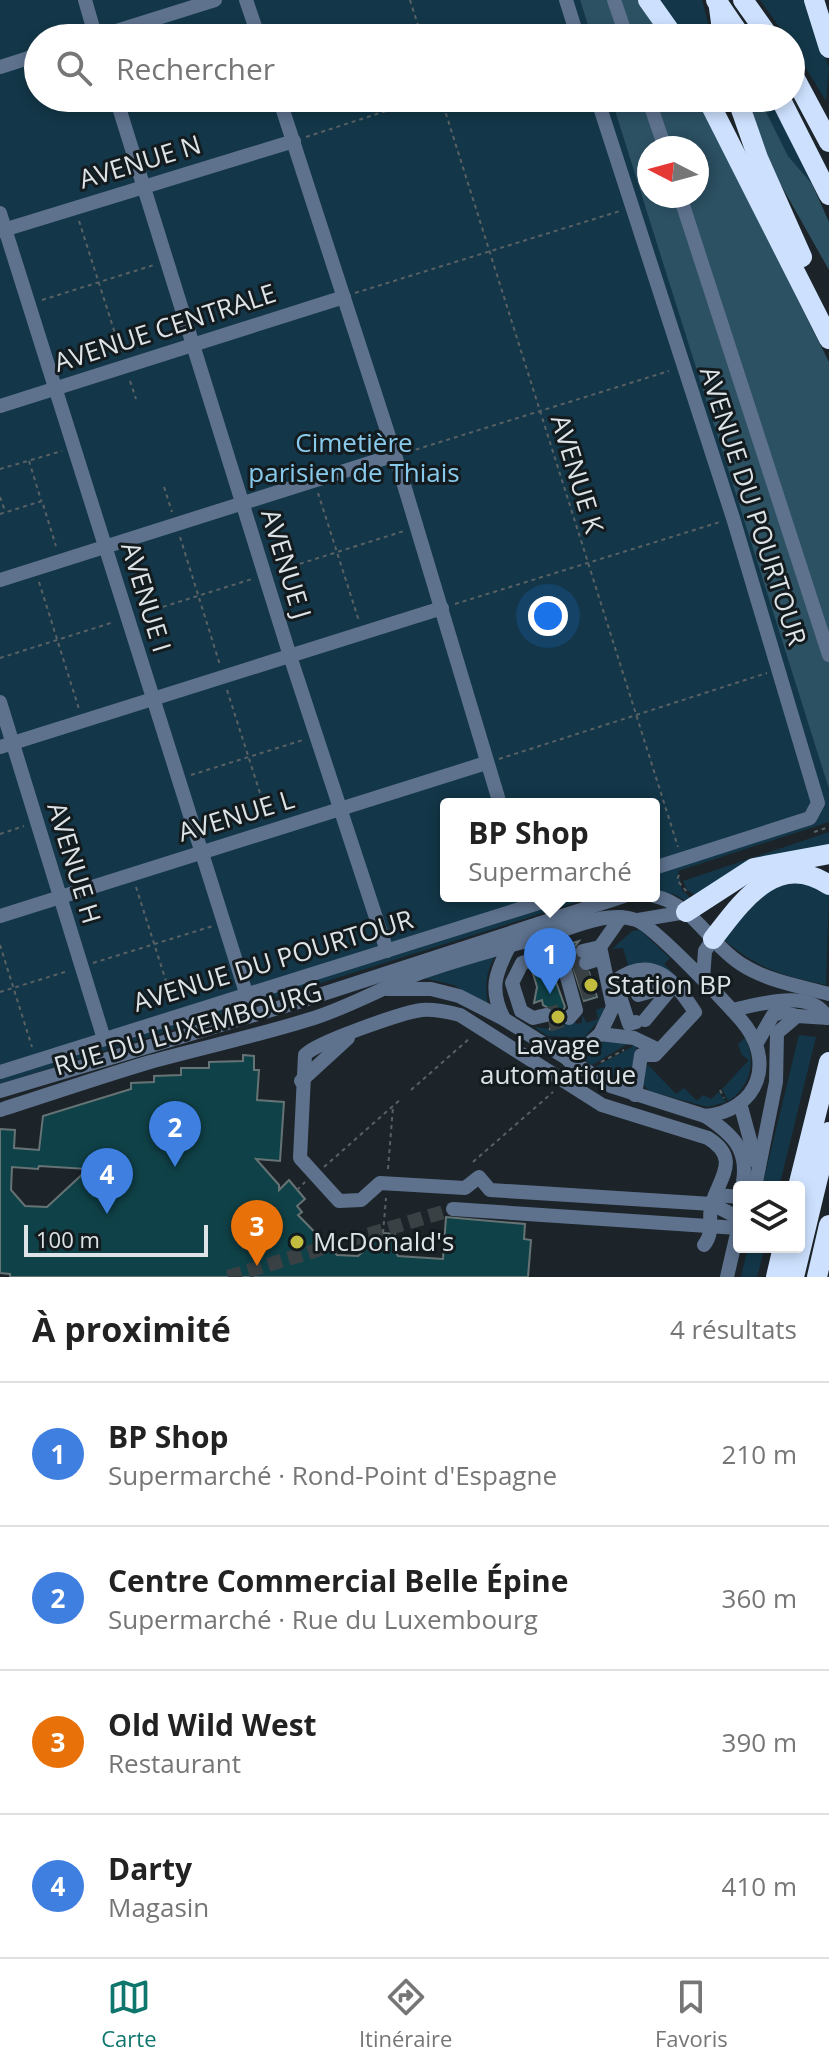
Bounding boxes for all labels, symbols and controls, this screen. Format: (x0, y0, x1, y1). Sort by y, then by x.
search box (24, 24, 805, 112)
icon: search (52, 46, 96, 90)
text: Rechercher (116, 48, 275, 89)
street label: AVENUE N (74, 125, 205, 197)
north arrow (637, 136, 709, 208)
street label: AVENUE CENTRALE (49, 274, 280, 380)
street label: AVENUE DU POURTOUR (692, 362, 816, 650)
street label: AVENUE K (543, 410, 613, 537)
park label: Cimetière parisien de Thiais (248, 424, 460, 490)
street label: AVENUE J (253, 504, 321, 623)
street label: AVENUE I (113, 537, 181, 656)
your location (528, 596, 568, 636)
street label: AVENUE L (173, 780, 298, 850)
street label: AVENUE H (39, 798, 110, 928)
popup (440, 798, 660, 902)
text: BP Shop (468, 812, 589, 853)
text: Supermarché (468, 853, 632, 889)
street label: AVENUE DU POURTOUR (128, 900, 417, 1020)
pin: 1 (524, 928, 576, 994)
place label: Station BP (607, 966, 732, 1002)
street label: RUE DU LUXEMBOURG (50, 973, 326, 1084)
marker: Station BP (582, 976, 600, 994)
marker: Lavage automatique (549, 1008, 567, 1026)
place label: Lavage automatique (480, 1026, 636, 1092)
pin: 2 (149, 1101, 201, 1167)
pin: 4 (81, 1148, 133, 1214)
map controls (733, 1181, 805, 1253)
button: layers (733, 1181, 805, 1253)
pin: 3 (231, 1200, 283, 1266)
scale bar (24, 1221, 208, 1257)
place label: McDonald's (313, 1223, 454, 1259)
text: 100 m (36, 1224, 100, 1254)
marker: McDonald's (288, 1233, 306, 1251)
text: À proximité (32, 1306, 231, 1352)
text: 4 résultats (670, 1311, 797, 1347)
text: BP Shop (108, 1416, 229, 1457)
text: 1 (51, 1436, 65, 1472)
text: 210 m (722, 1436, 797, 1472)
text: Supermarché · Rond-Point d'Espagne (108, 1457, 557, 1493)
text: Centre Commercial Belle Épine (108, 1560, 568, 1601)
text: 2 (51, 1580, 65, 1616)
text: 360 m (722, 1580, 797, 1616)
text: Supermarché · Rue du Luxembourg (108, 1601, 538, 1637)
text: Old Wild West (108, 1704, 317, 1745)
text: 3 (51, 1724, 65, 1760)
text: 390 m (722, 1724, 797, 1760)
text: Restaurant (108, 1745, 241, 1781)
text: Darty (108, 1848, 192, 1889)
text: 4 (51, 1868, 65, 1904)
text: 410 m (722, 1868, 797, 1904)
text: Magasin (108, 1889, 209, 1925)
tab: Carte (101, 1975, 157, 2053)
tab: Itinéraire (359, 1975, 452, 2053)
tab: Favoris (655, 1975, 728, 2053)

